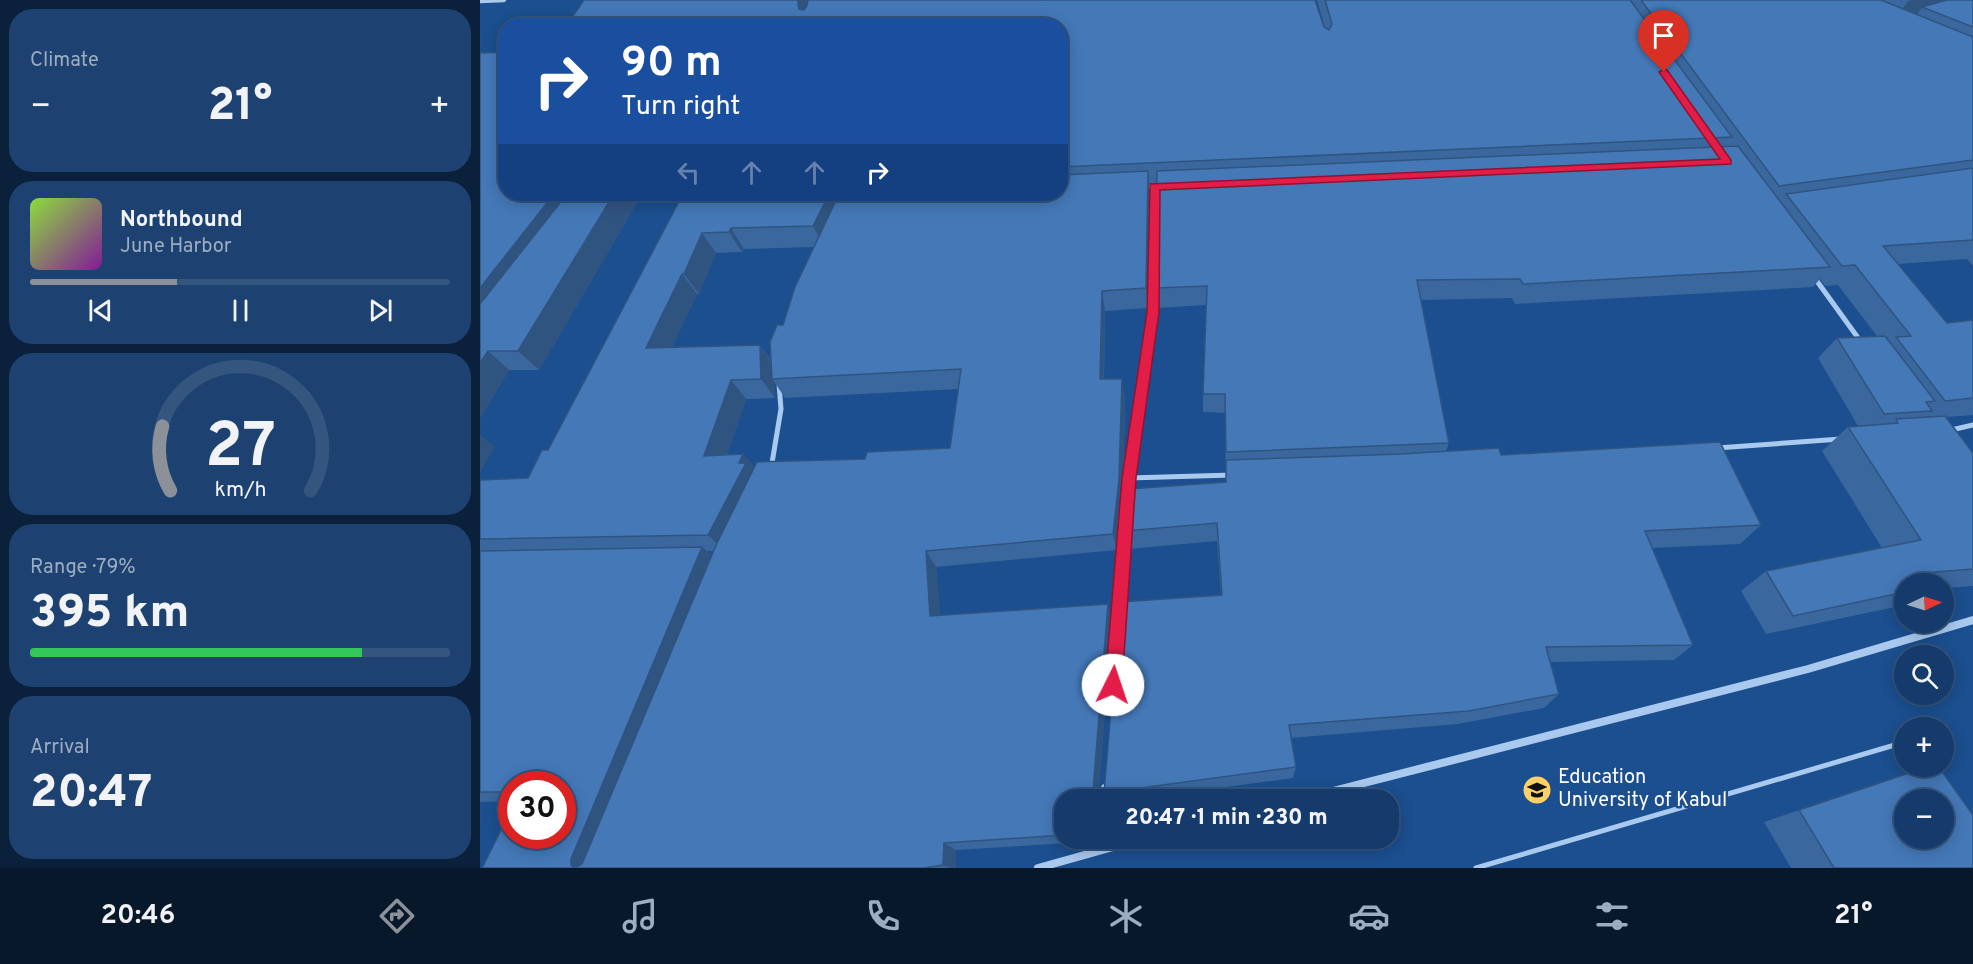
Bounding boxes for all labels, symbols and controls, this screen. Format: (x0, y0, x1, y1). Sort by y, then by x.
pin (1638, 10, 1689, 72)
icon: arrive (1647, 19, 1680, 52)
text: 90 m (621, 38, 722, 91)
icon: right (522, 42, 600, 120)
text: Climate (30, 48, 99, 74)
text: 21° (208, 79, 272, 136)
text: − (30, 87, 51, 129)
text: + (429, 87, 450, 129)
text: Turn right (621, 90, 740, 124)
icon: left (672, 156, 705, 189)
icon: ahead (735, 156, 768, 189)
icon: ahead (798, 156, 831, 189)
icon: right (861, 156, 894, 189)
text: Northbound (120, 207, 243, 234)
text: June Harbor (120, 234, 232, 260)
icon: previous (84, 294, 117, 327)
icon: pause (224, 294, 257, 327)
icon: next (364, 294, 397, 327)
text: 27 (204, 410, 276, 489)
text: km/h (214, 477, 266, 504)
text: Range · 79% (30, 555, 136, 581)
north arrow (1894, 573, 1954, 633)
map controls (1894, 573, 1954, 849)
text: 395 km (30, 586, 189, 643)
button: search (1894, 645, 1954, 705)
position arrow (1081, 653, 1145, 717)
button: + (1894, 717, 1954, 777)
text: Arrival (30, 735, 90, 761)
place label: Education University of Kabul (1558, 765, 1727, 814)
text: 20:47 (30, 766, 152, 823)
speed limit sign: 30 (498, 771, 576, 849)
school or university icon: Education University of Kabul (1521, 774, 1553, 806)
button: − (1894, 789, 1954, 849)
text: 20:47 · 1 min · 230 m (1125, 805, 1328, 832)
icon: directions (376, 895, 418, 937)
icon: music (619, 895, 661, 937)
icon: phone (862, 895, 904, 937)
icon: climate (1105, 895, 1147, 937)
icon: car (1348, 895, 1390, 937)
icon: filters (1591, 895, 1633, 937)
text: 20:46 (100, 899, 175, 933)
text: 21° (1834, 899, 1872, 933)

